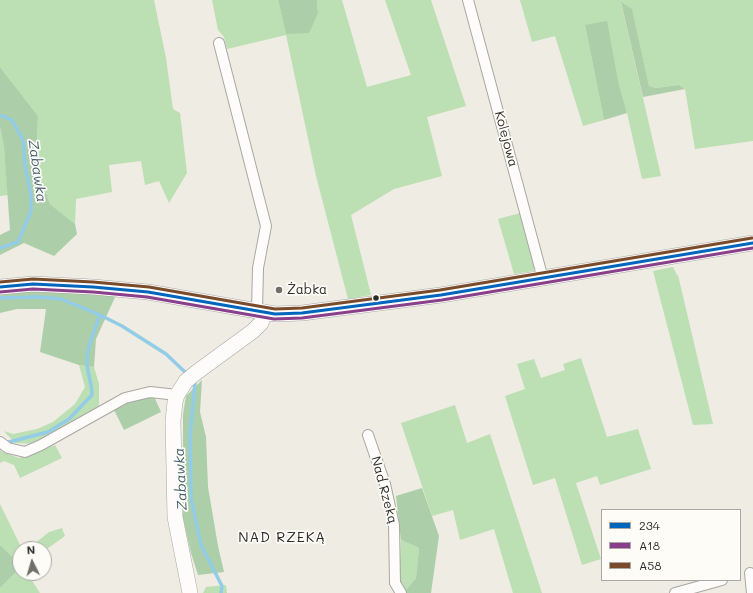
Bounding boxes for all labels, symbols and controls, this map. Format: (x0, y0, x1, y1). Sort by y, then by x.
street label: Kolejowa (491, 109, 521, 169)
water label: Zabawka (24, 139, 50, 203)
place label: Żabka (287, 282, 327, 298)
marker: Żabka (274, 285, 284, 295)
unlabelled marker (371, 293, 381, 303)
water label: Zabawka (171, 447, 191, 511)
street label: Nad Rzeką (368, 455, 400, 525)
legend (601, 509, 741, 581)
text: 234 (639, 517, 660, 533)
district label: NAD RZEKĄ (238, 530, 326, 546)
text: A18 (639, 537, 660, 553)
north arrow (12, 541, 52, 581)
text: N (26, 542, 36, 557)
text: A58 (639, 557, 662, 573)

